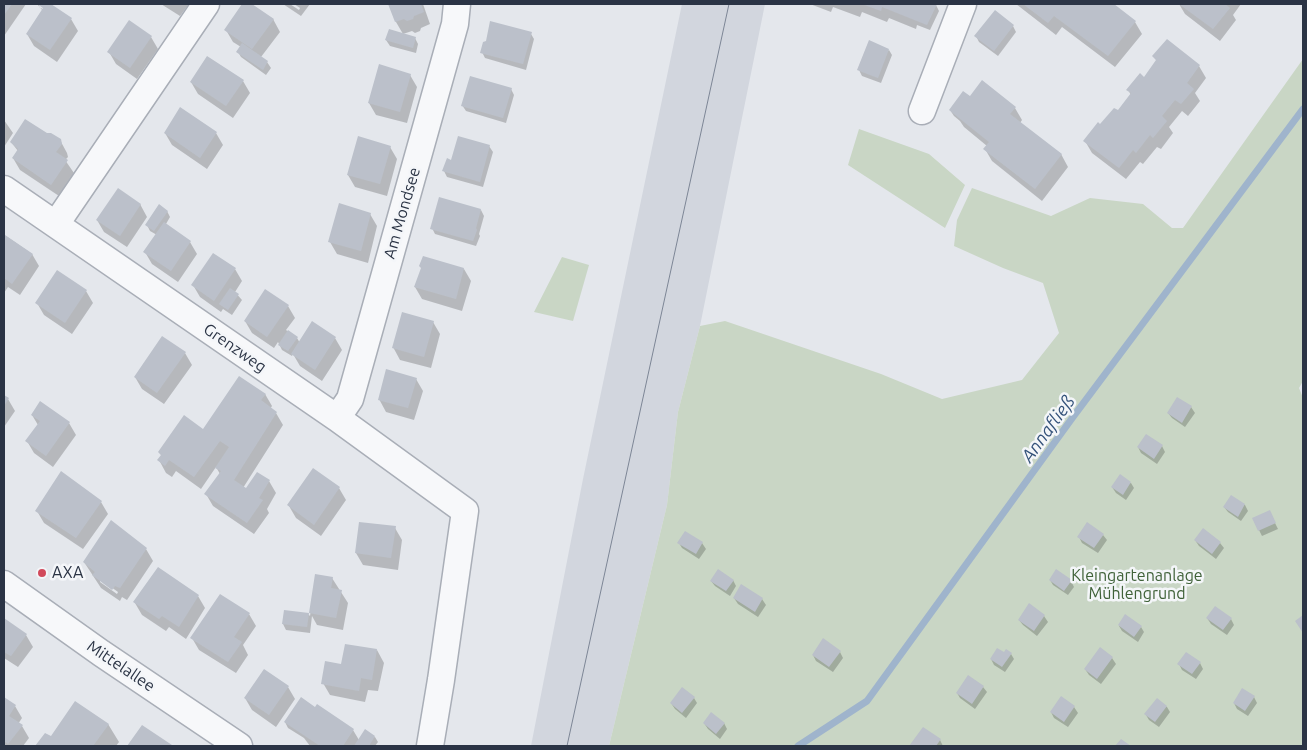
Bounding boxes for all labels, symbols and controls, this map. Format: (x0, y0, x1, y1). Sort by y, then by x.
street label: Am Mondsee (380, 165, 424, 261)
street label: Grenzweg (200, 319, 270, 377)
water label: Annafließ (1017, 391, 1079, 467)
place label: AXA (52, 563, 84, 583)
park label: Kleingartenanlage Mühlengrund (1071, 566, 1203, 604)
marker: AXA (36, 567, 48, 579)
street label: Mittelallee (83, 636, 159, 696)

